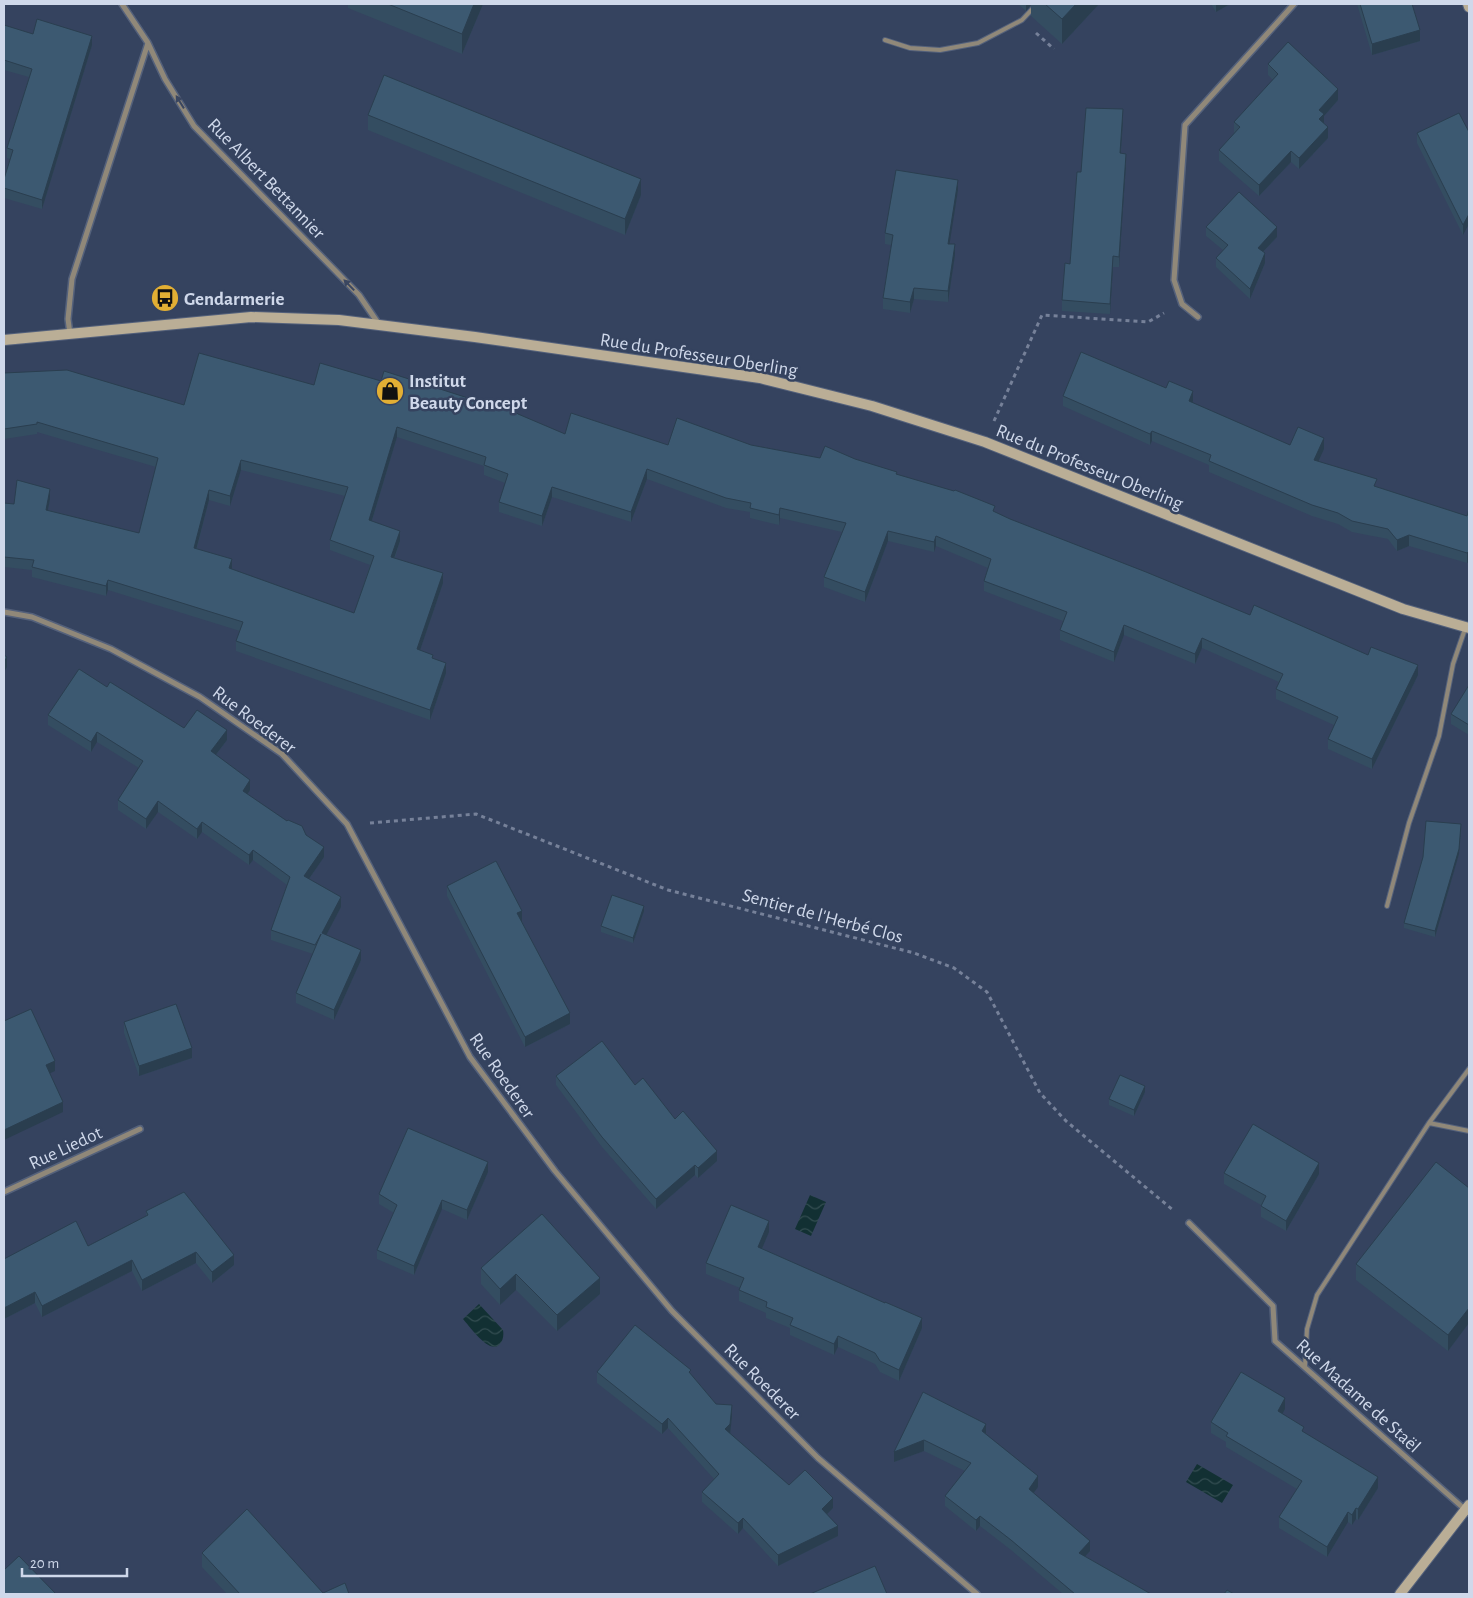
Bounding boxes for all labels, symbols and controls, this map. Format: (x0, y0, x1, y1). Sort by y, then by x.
one-way arrow (175, 95, 184, 109)
street label: Rue Albert Bettannier (204, 115, 328, 243)
one-way arrow (343, 279, 355, 291)
bus stop icon: Gendarmerie (150, 283, 180, 313)
place label: Gendarmerie (184, 290, 285, 309)
street label: Rue du Professeur Oberling (599, 330, 800, 381)
place label: Institut Beauty Concept (409, 372, 528, 413)
shop icon: Institut Beauty Concept (375, 376, 405, 406)
street label: Rue du Professeur Oberling (993, 421, 1186, 514)
street label: Rue Roederer (209, 683, 299, 758)
street label: Sentier de l'Herbé Clos (740, 886, 905, 947)
street label: Rue Roederer (466, 1030, 538, 1122)
street label: Rue Liedot (26, 1123, 105, 1174)
street label: Rue Madame de Staël (1292, 1336, 1424, 1457)
street label: Rue Roederer (720, 1340, 804, 1424)
scale bar (22, 1546, 128, 1578)
text: 20 m (30, 1556, 59, 1571)

